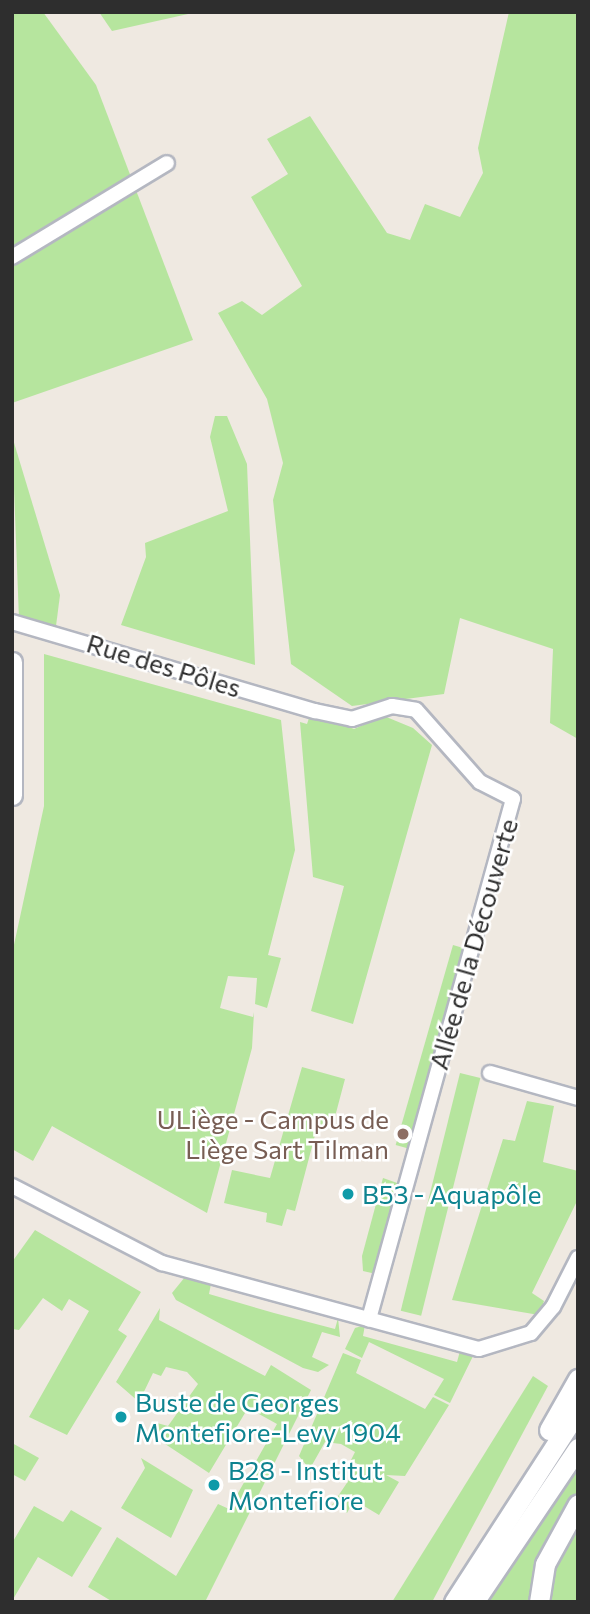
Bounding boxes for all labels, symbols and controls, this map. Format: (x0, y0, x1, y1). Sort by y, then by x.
street label: Rue des Pôles (83, 627, 245, 703)
street label: Allée de la Découverte (422, 815, 524, 1073)
place label: ULiège - Campus de Liège Sart Tilman (157, 1103, 389, 1164)
marker: ULiège - Campus de Liège Sart Tilman (395, 1126, 411, 1142)
place label: B53 - Aquapôle (362, 1178, 541, 1210)
marker: B53 - Aquapôle (340, 1186, 356, 1202)
place label: Buste de Georges Montefiore-Levy 1904 (135, 1386, 401, 1448)
marker: Buste de Georges Montefiore-Levy 1904 (113, 1409, 129, 1425)
place label: B28 - Institut Montefiore (228, 1454, 383, 1516)
marker: B28 - Institut Montefiore (206, 1477, 222, 1493)

